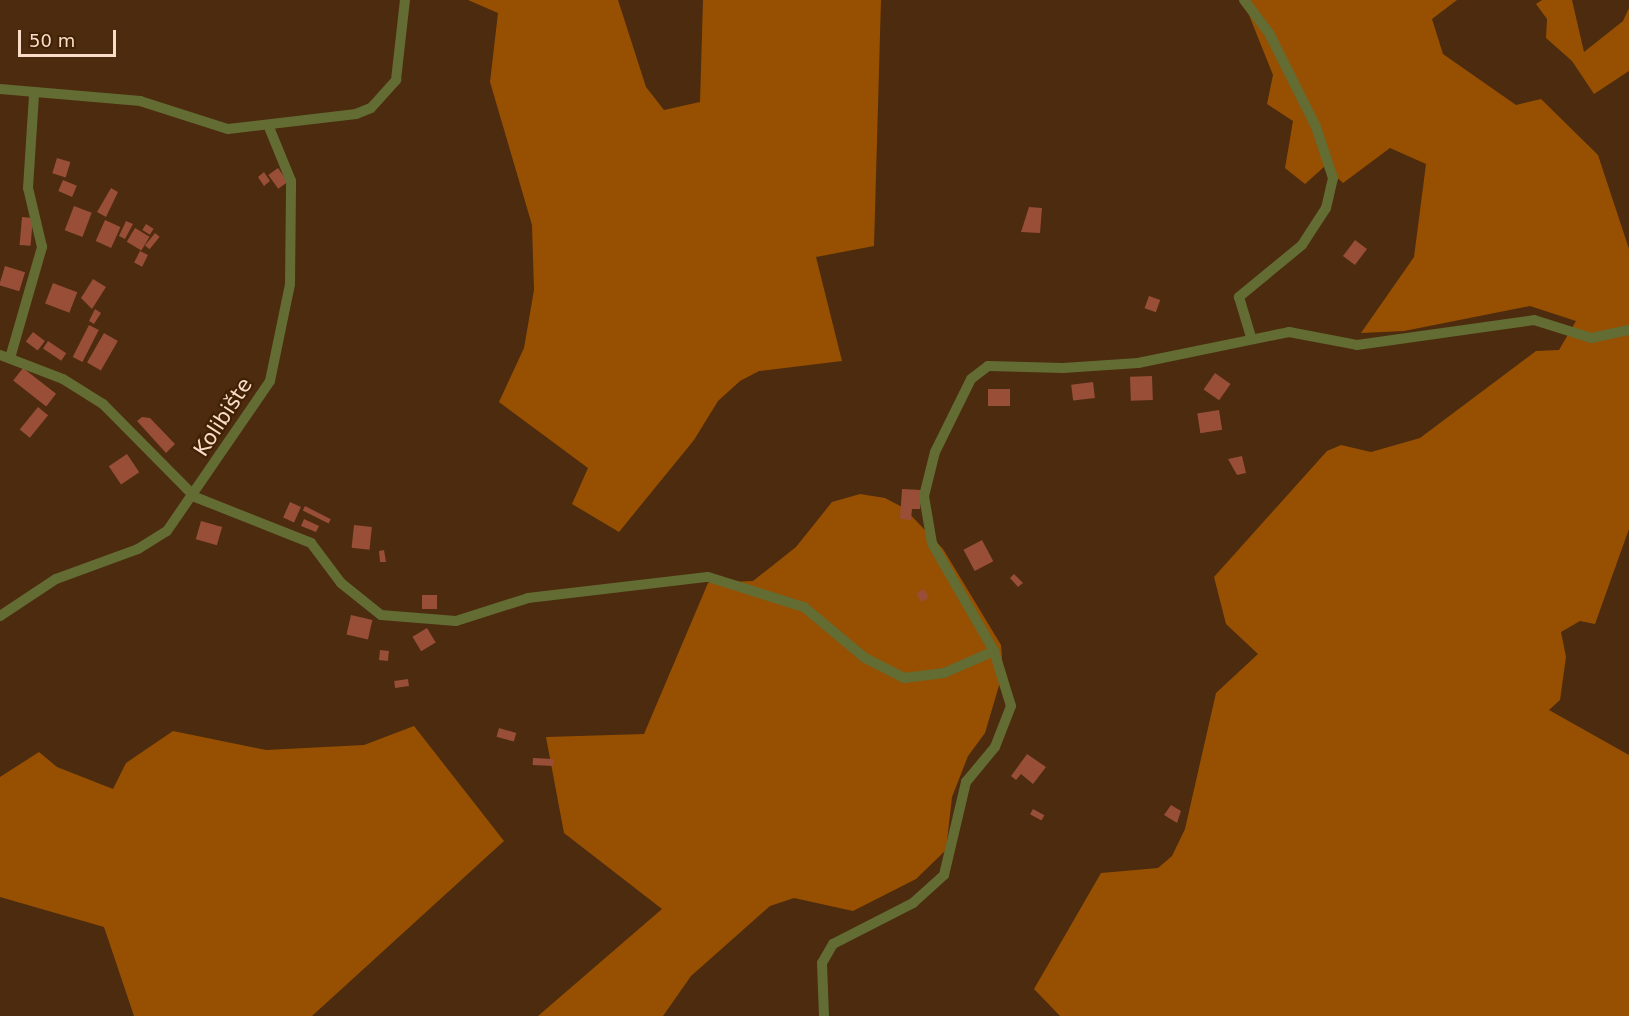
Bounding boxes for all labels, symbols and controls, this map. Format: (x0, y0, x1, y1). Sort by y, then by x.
scale bar (21, 18, 118, 56)
text: 50 m (29, 30, 75, 51)
street label: Kolibište (188, 373, 258, 461)

